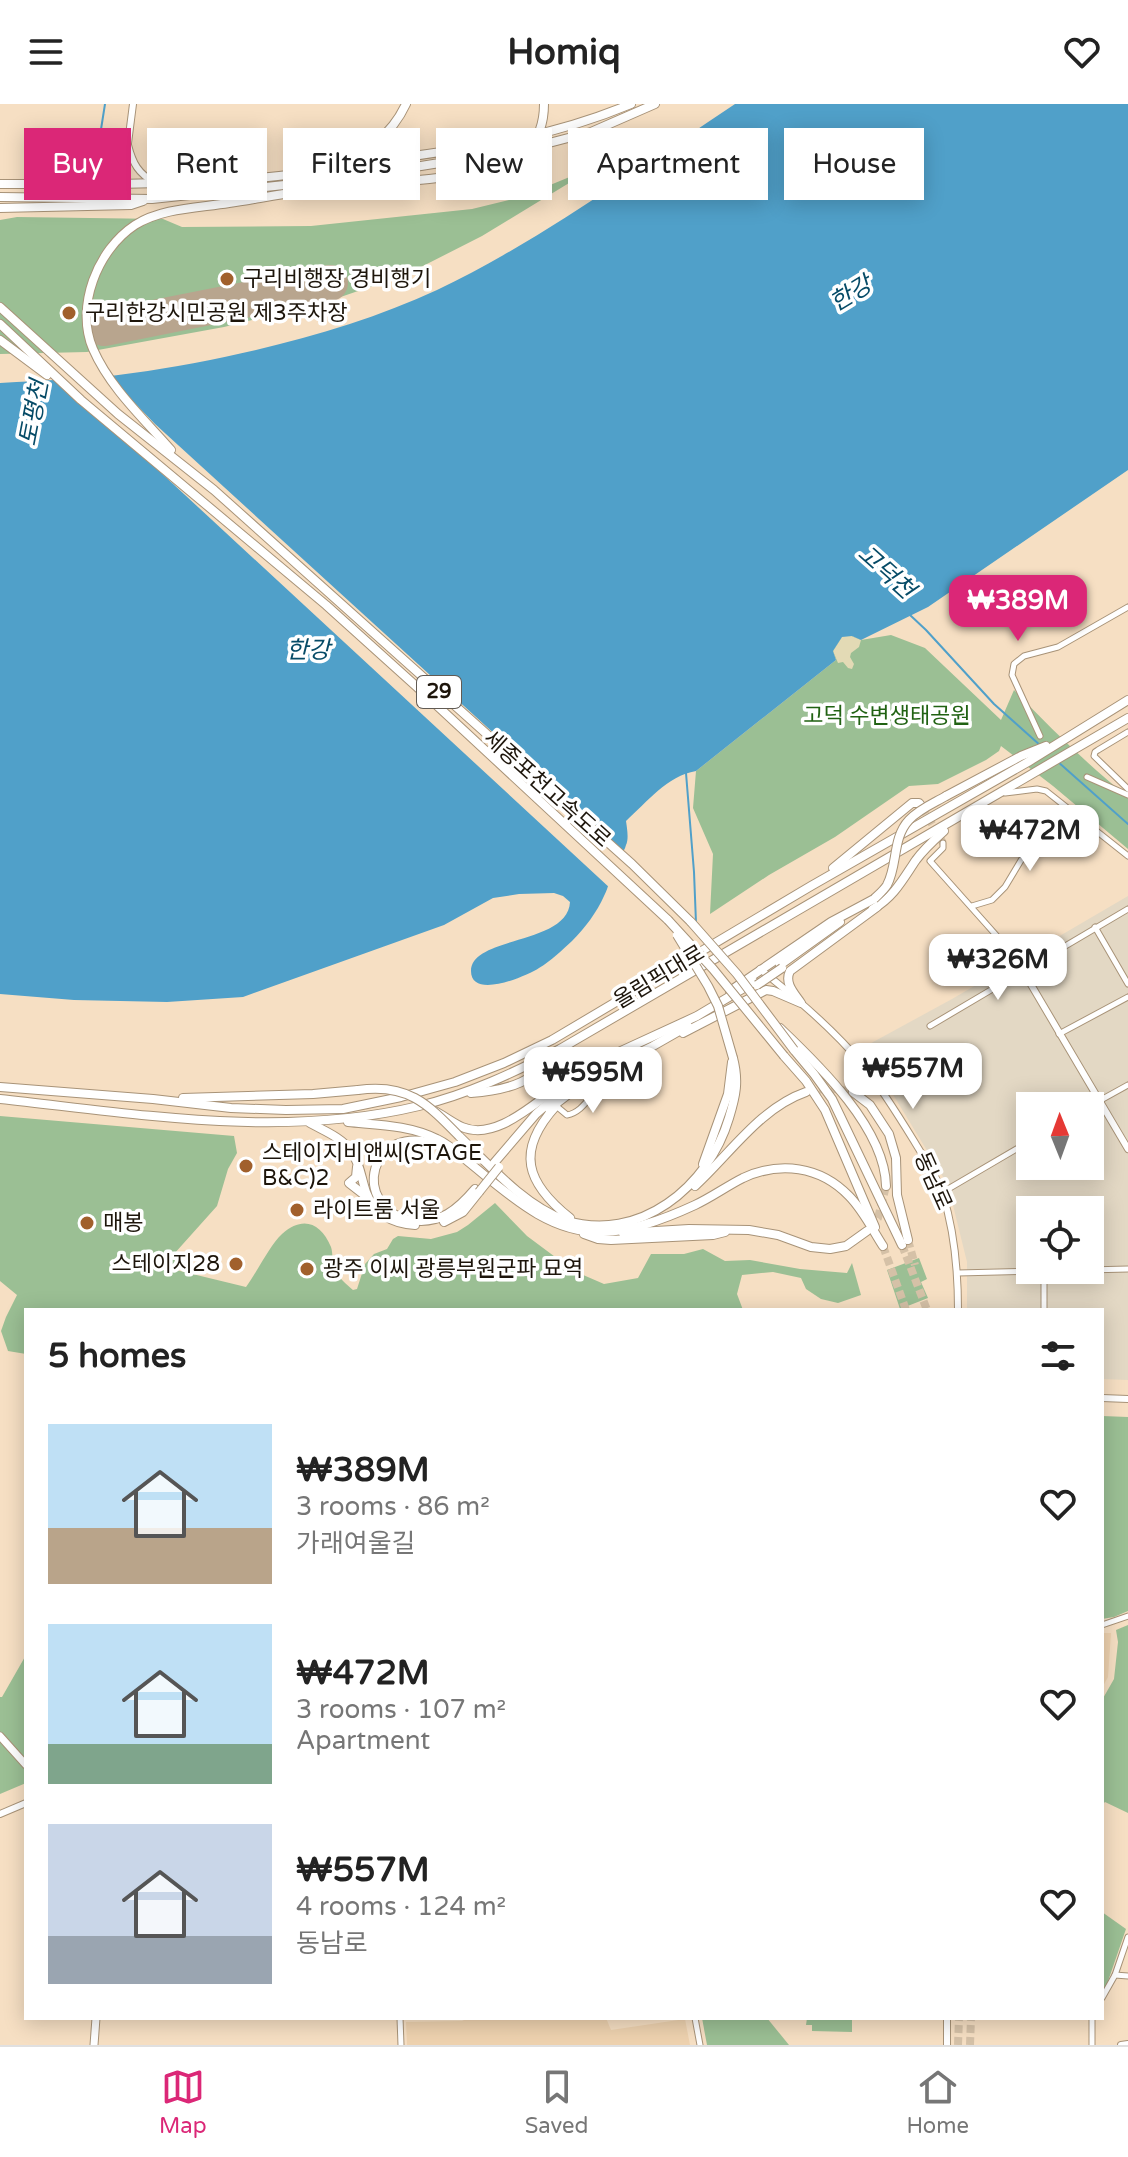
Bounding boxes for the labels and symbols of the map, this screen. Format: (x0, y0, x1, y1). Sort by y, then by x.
place label: 구리비행장 경비행기 (243, 266, 431, 292)
water label: 한강 (825, 269, 880, 318)
marker: 구리비행장 경비행기 (218, 270, 236, 288)
place label: 구리한강시민공원 제3주차장 (85, 300, 347, 326)
marker: 구리한강시민공원 제3주차장 (60, 304, 78, 322)
water label: 토평천 (13, 375, 55, 448)
water label: 고덕천 (852, 539, 922, 607)
pin: ₩389M (962, 575, 1074, 643)
water label: 한강 (286, 636, 333, 665)
road number: 29 (417, 676, 461, 708)
park label: 고덕 수변생태공원 (803, 703, 971, 729)
street label: 세종포천고속도로 (478, 725, 616, 853)
pin: ₩472M (974, 805, 1086, 873)
pin: ₩326M (942, 934, 1054, 1002)
street label: 올림픽대로 (609, 940, 709, 1014)
pin: ₩557M (857, 1043, 969, 1111)
pin: ₩595M (537, 1047, 649, 1115)
north arrow (1016, 1092, 1104, 1180)
place label: 스테이지비앤씨(STAGE B&C)2 (262, 1140, 482, 1191)
street label: 동남로 (909, 1148, 957, 1214)
marker: 스테이지비앤씨(STAGE B&C)2 (237, 1157, 255, 1175)
place label: 라이트룸 서울 (313, 1197, 440, 1223)
marker: 라이트룸 서울 (288, 1201, 306, 1219)
place label: 매봉 (103, 1210, 143, 1236)
marker: 매봉 (78, 1214, 96, 1232)
place label: 스테이지28 (111, 1251, 220, 1277)
marker: 스테이지28 (227, 1255, 245, 1273)
place label: 광주 이씨 광릉부원군파 묘역 (323, 1256, 583, 1282)
marker: 광주 이씨 광릉부원군파 묘역 (298, 1260, 316, 1278)

